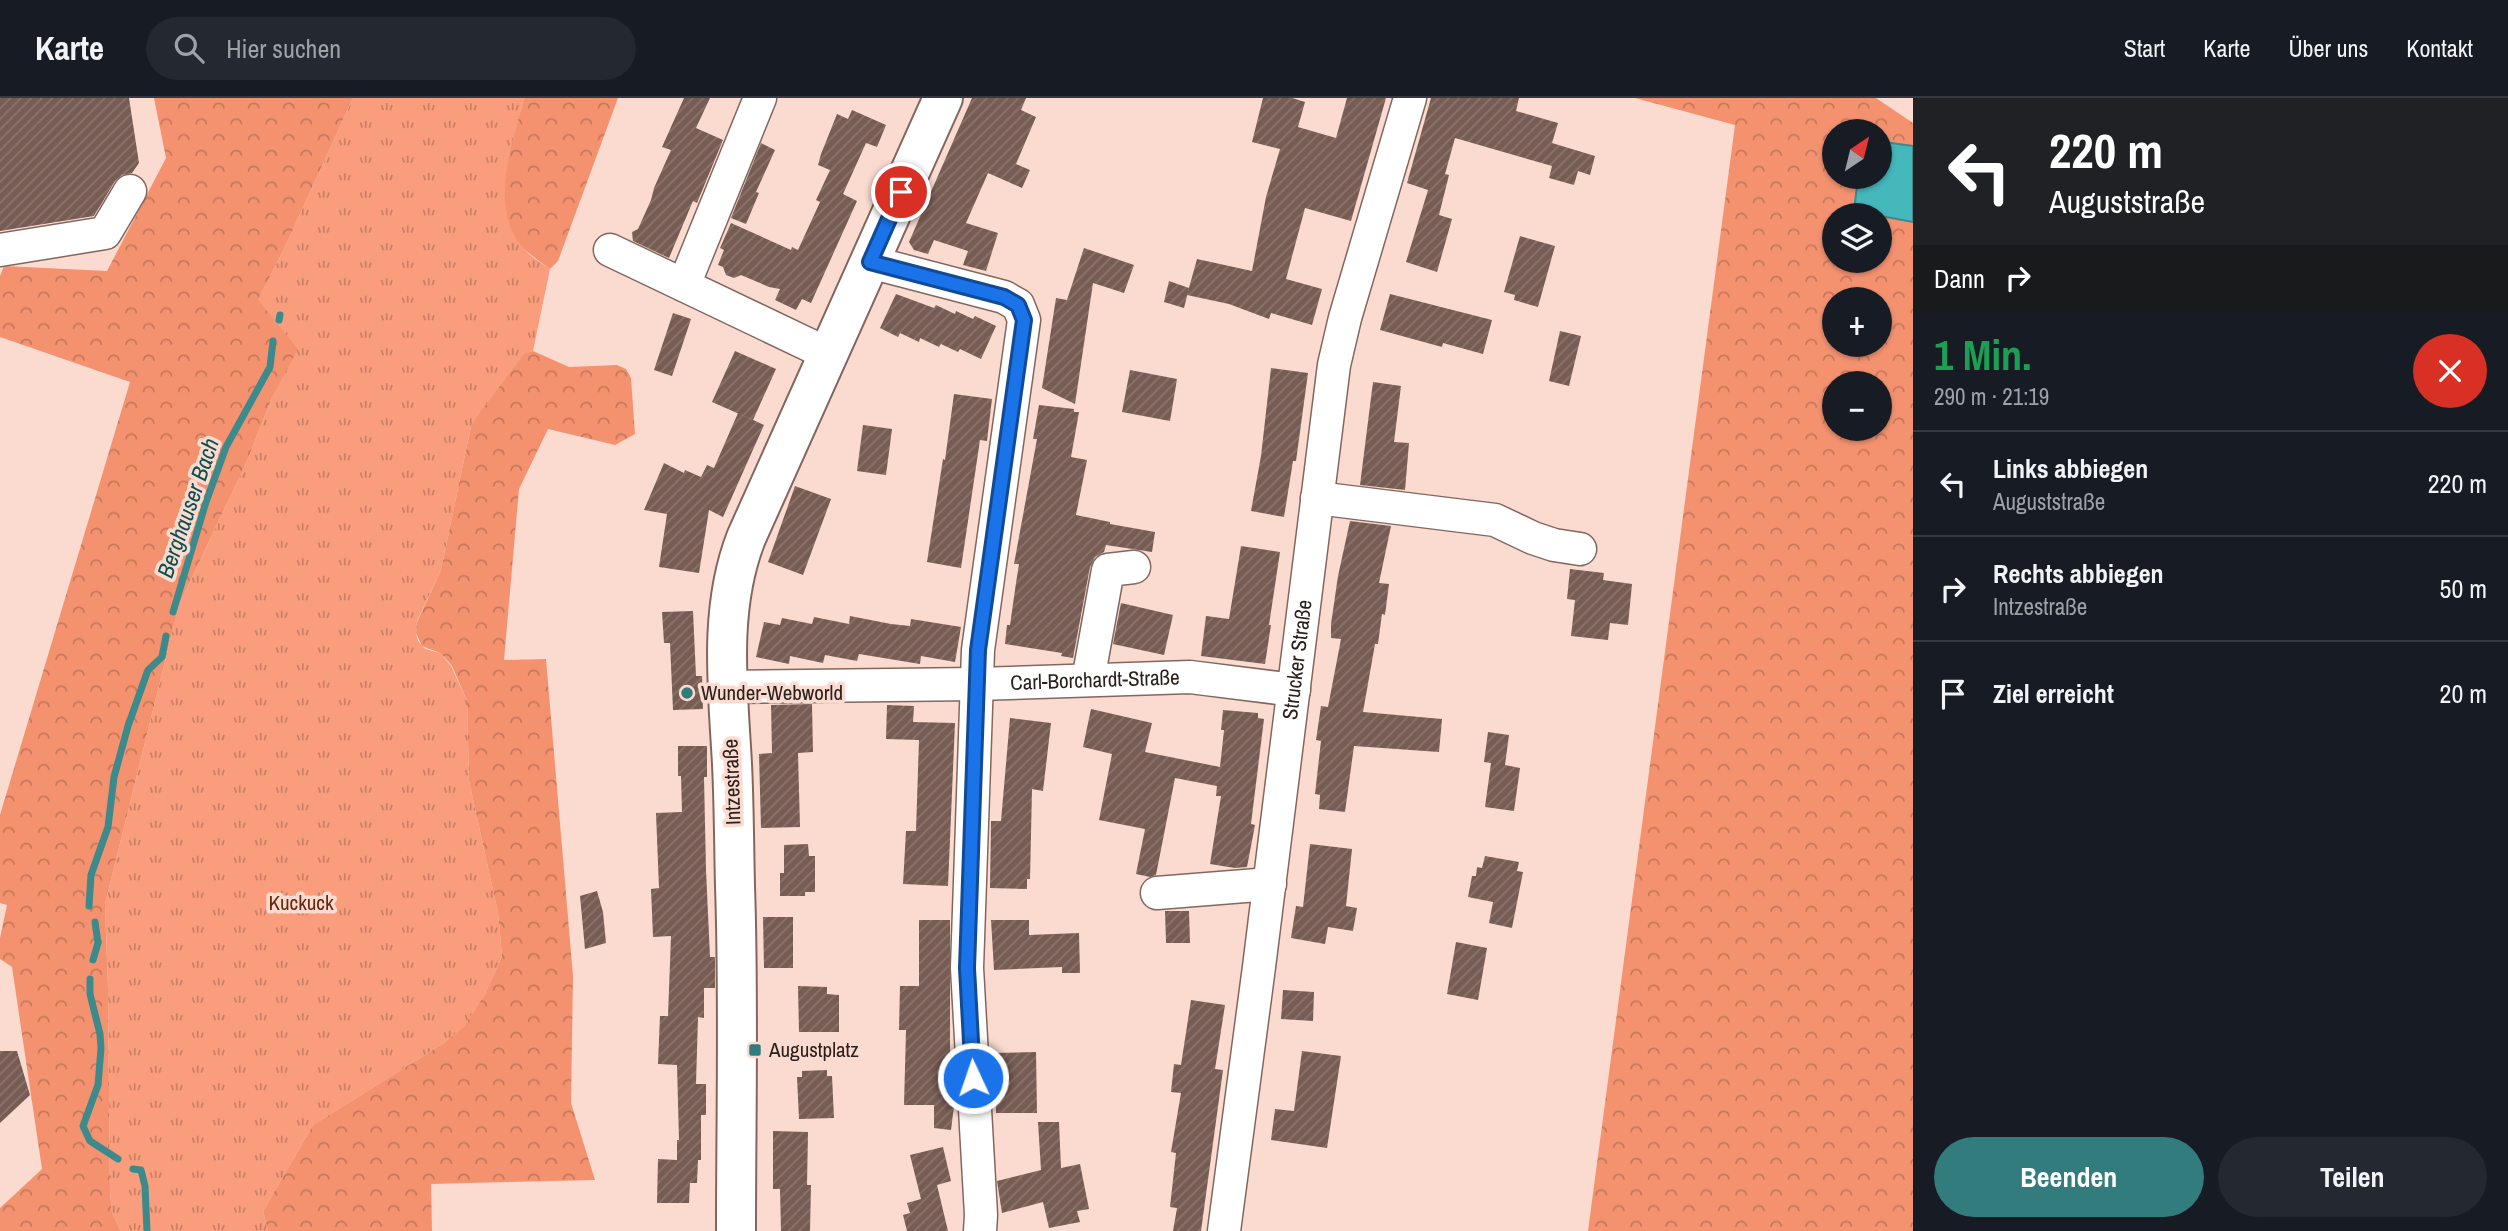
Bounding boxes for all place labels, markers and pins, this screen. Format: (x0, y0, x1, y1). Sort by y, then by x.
pin (871, 162, 931, 222)
place label: Wunder-Webworld (701, 678, 843, 707)
marker: Wunder-Webworld (679, 685, 695, 701)
place label: Augustplatz (768, 1035, 859, 1064)
marker: Augustplatz (747, 1042, 763, 1058)

